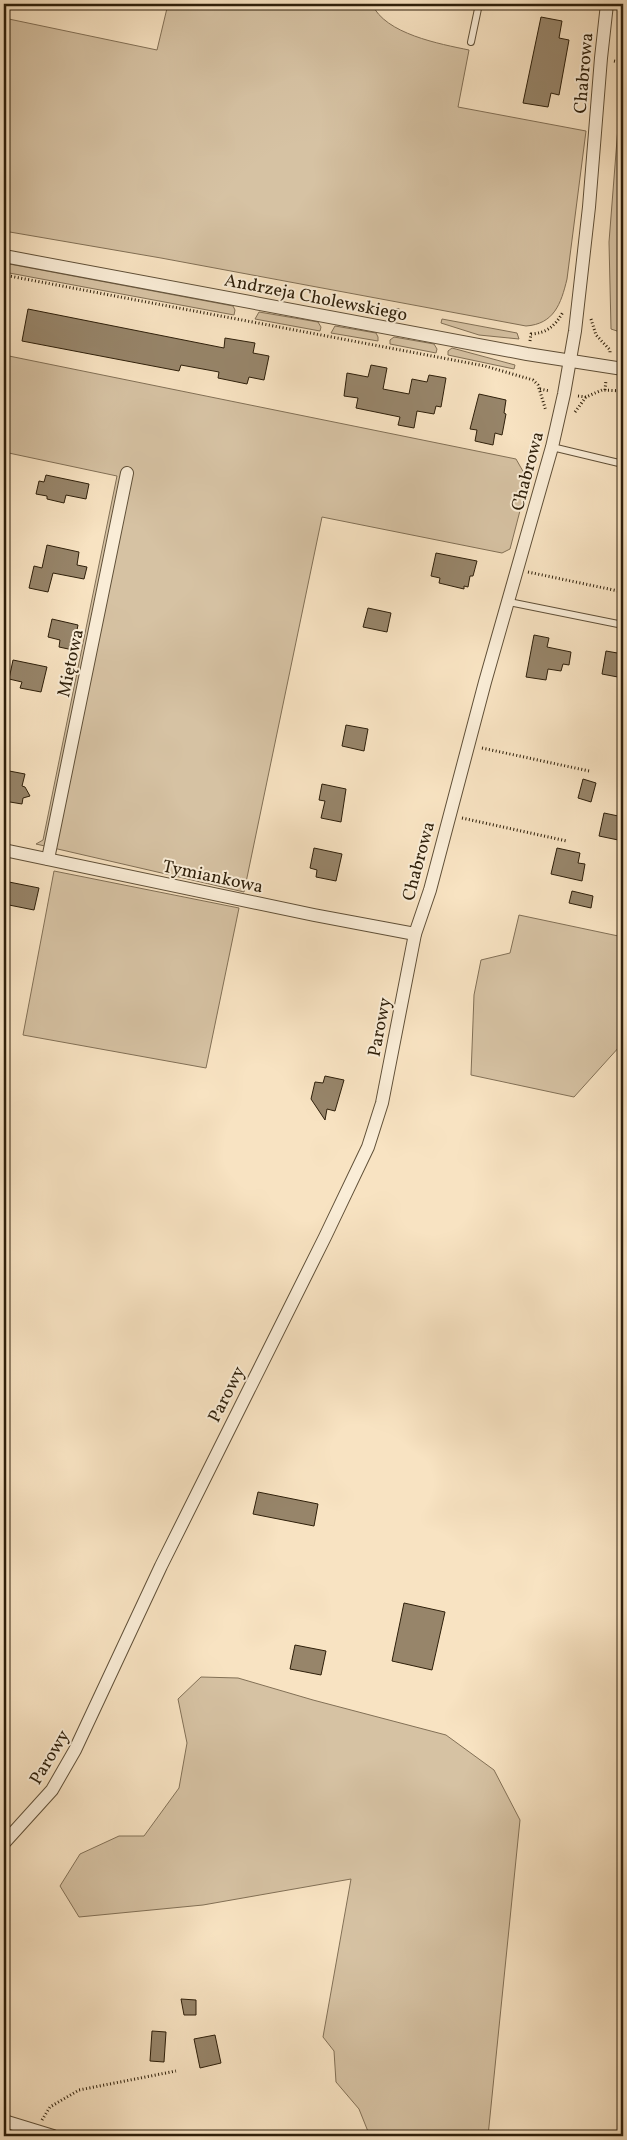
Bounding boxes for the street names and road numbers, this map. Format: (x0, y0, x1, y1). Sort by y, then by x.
street label: Chabrowa (569, 32, 600, 115)
street label: Andrzeja Cholewskiego (222, 268, 409, 328)
street label: Chabrowa (506, 429, 551, 514)
street label: Miętowa (52, 627, 91, 700)
street label: Chabrowa (397, 819, 442, 904)
street label: Tymiankowa (160, 855, 265, 900)
street label: Parowy (362, 995, 399, 1059)
street label: Parowy (203, 1362, 252, 1427)
street label: Parowy (24, 1725, 77, 1790)

